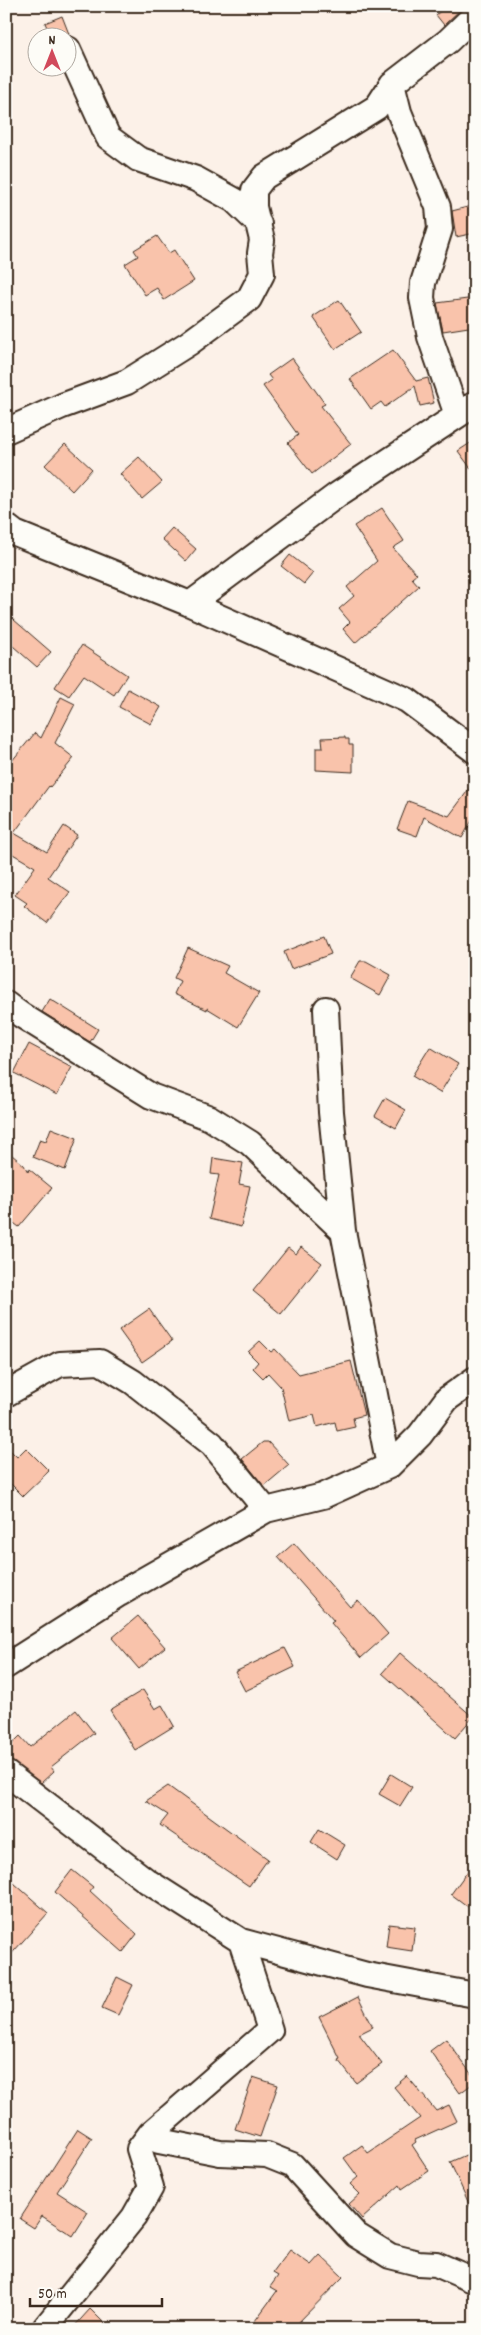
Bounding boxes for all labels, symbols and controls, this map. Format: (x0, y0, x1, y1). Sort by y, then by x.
north arrow (28, 28, 78, 78)
text: N (49, 31, 56, 51)
scale bar (30, 2275, 162, 2307)
text: 50 m (38, 2284, 67, 2306)

